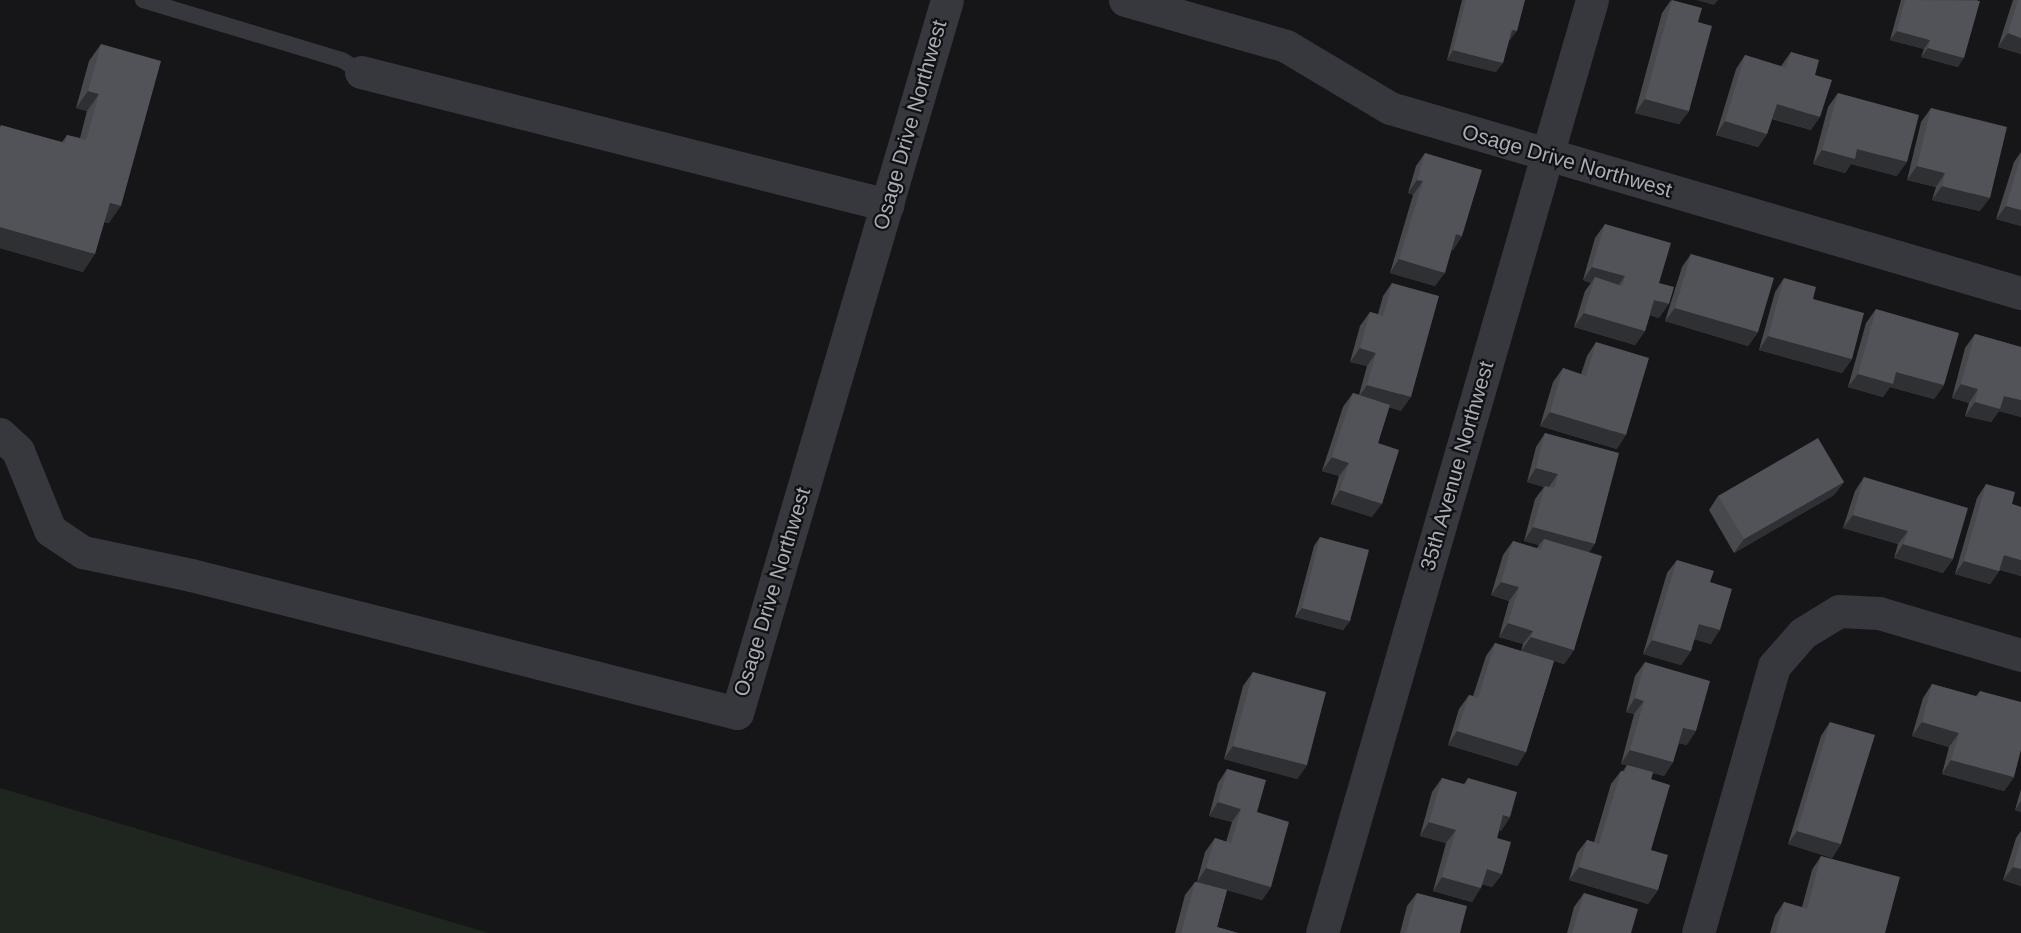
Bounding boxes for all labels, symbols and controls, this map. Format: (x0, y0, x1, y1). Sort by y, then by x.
street label: Osage Drive Northwest (868, 17, 952, 233)
street label: Osage Drive Northwest (1459, 119, 1675, 203)
street label: 35th Avenue Northwest (1415, 358, 1499, 574)
street label: Osage Drive Northwest (728, 485, 816, 699)

